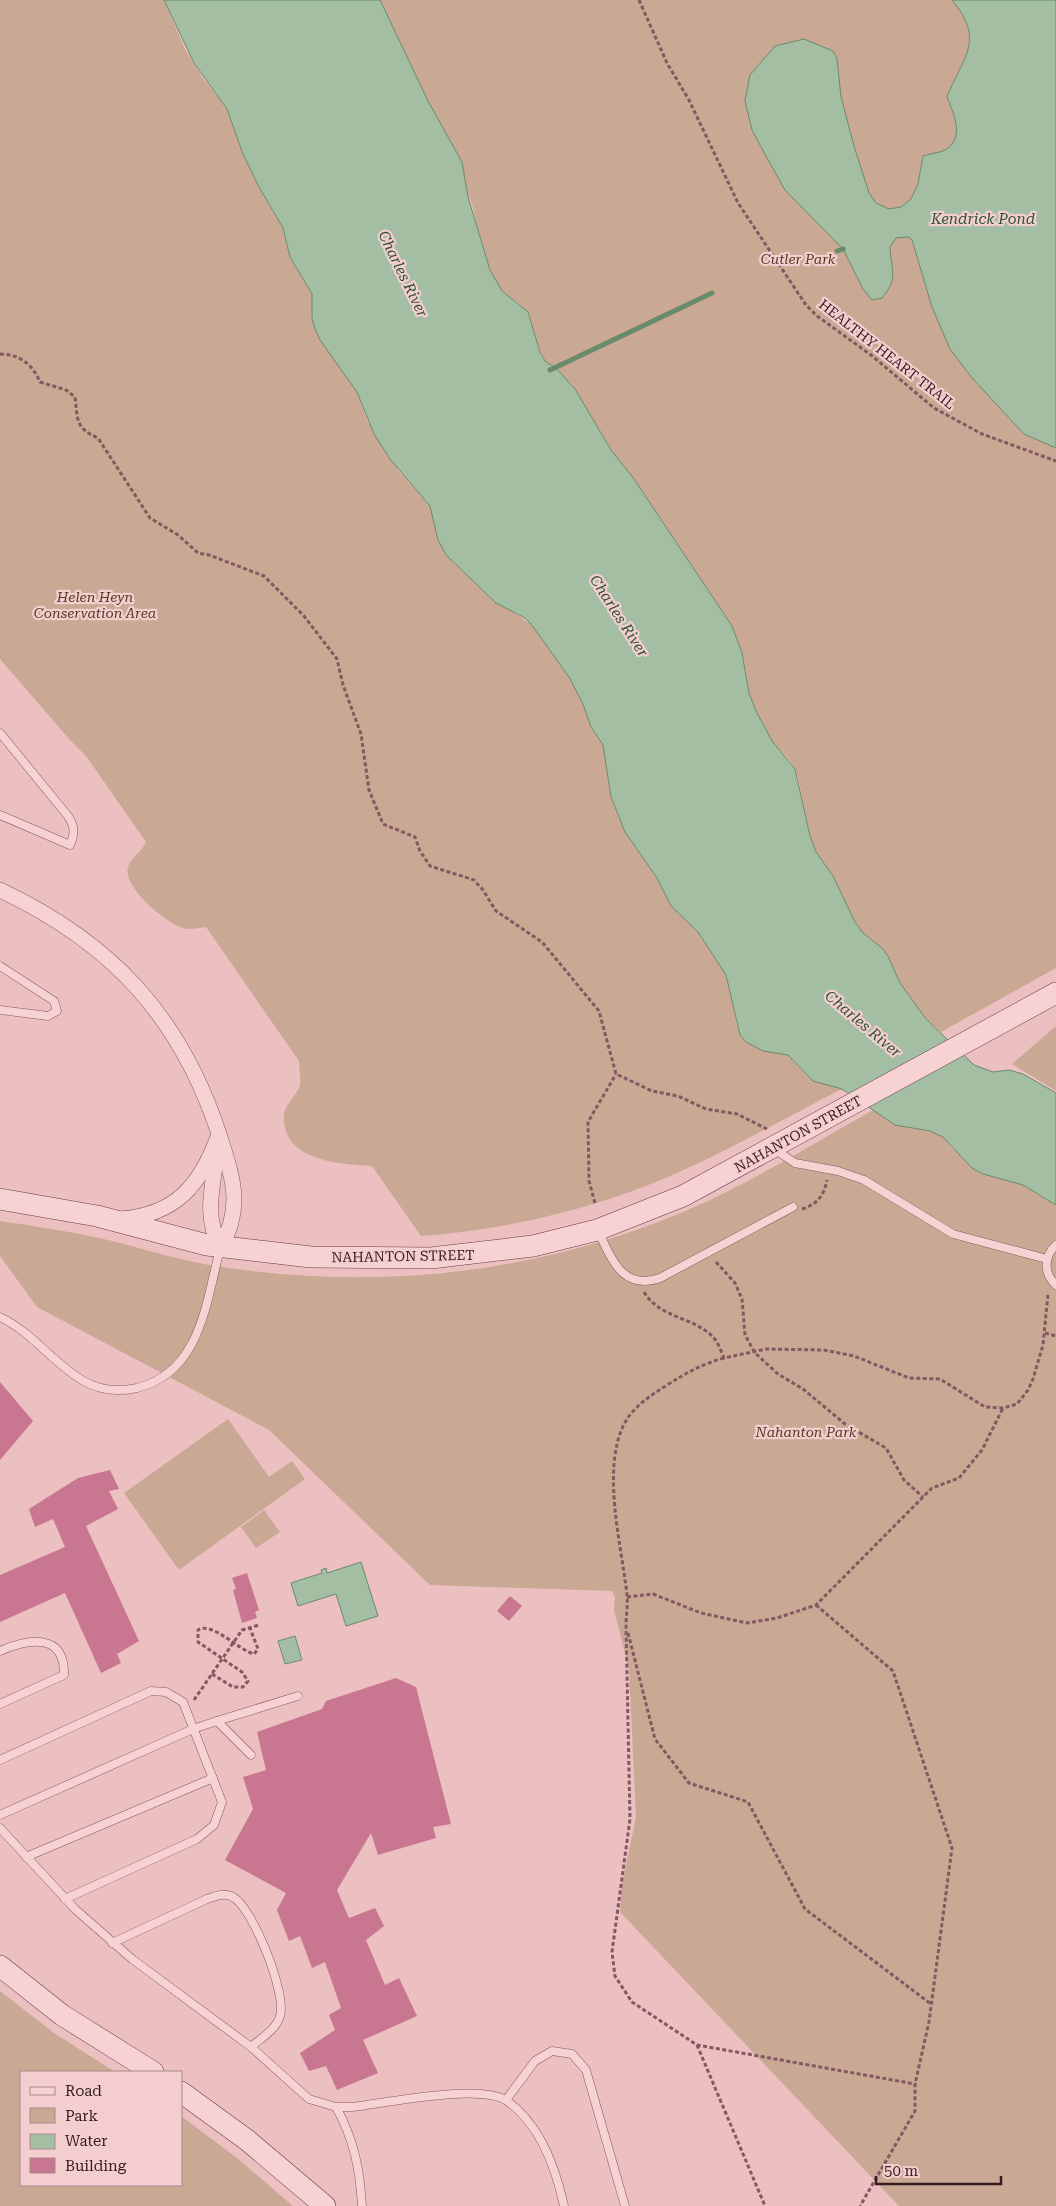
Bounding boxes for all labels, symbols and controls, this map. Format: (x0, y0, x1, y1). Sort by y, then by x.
water label: Kendrick Pond (930, 210, 1035, 228)
water label: Charles River (374, 228, 432, 321)
park label: Cutler Park (761, 251, 836, 267)
street label: HEALTHY HEART TRAIL (816, 296, 958, 412)
water label: Charles River (586, 572, 653, 661)
park label: Helen Heyn Conservation Area (34, 589, 156, 621)
water label: Charles River (821, 987, 905, 1062)
street label: NAHANTON STREET (731, 1092, 865, 1176)
street label: NAHANTON STREET (331, 1247, 475, 1265)
park label: Nahanton Park (755, 1424, 857, 1440)
legend (20, 2071, 182, 2186)
text: Road (65, 2082, 102, 2100)
text: Park (65, 2107, 99, 2125)
text: Water (65, 2132, 107, 2150)
scale bar (876, 2154, 1001, 2186)
text: Building (65, 2157, 127, 2175)
text: 50 m (884, 2162, 919, 2180)

